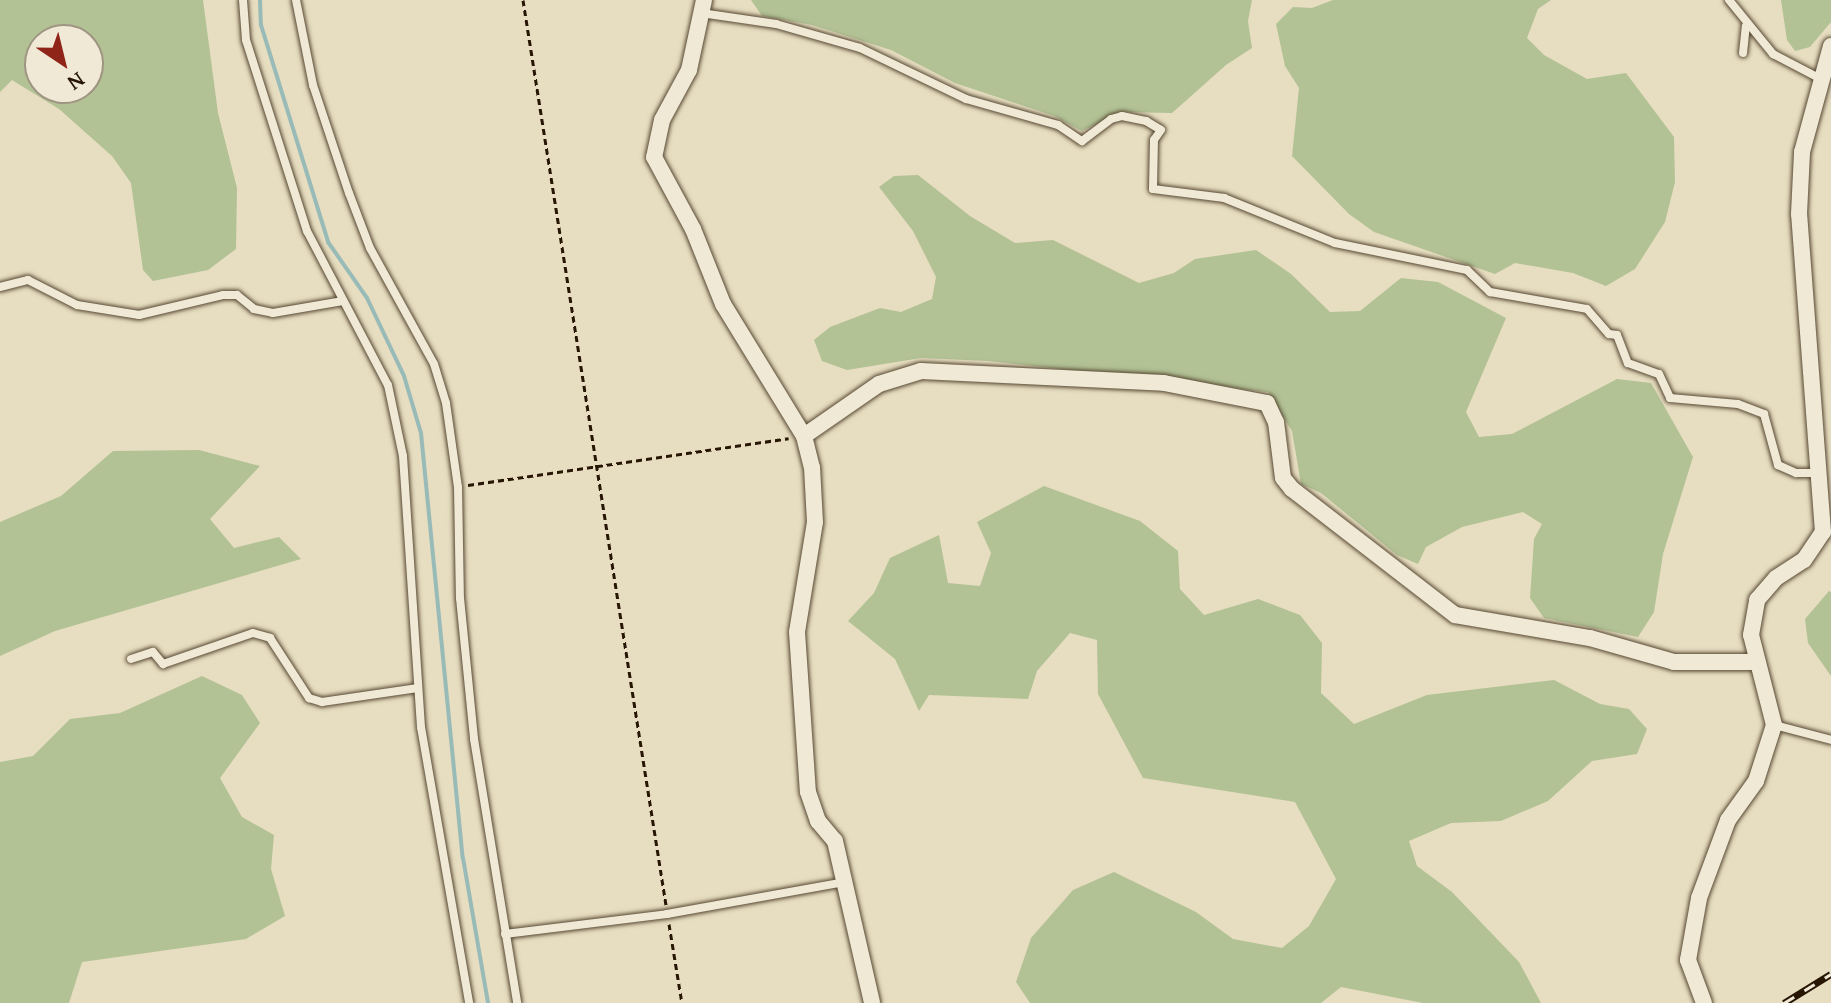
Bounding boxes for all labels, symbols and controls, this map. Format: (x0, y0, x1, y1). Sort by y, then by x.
north arrow (24, 24, 104, 104)
text: N (61, 65, 92, 99)

